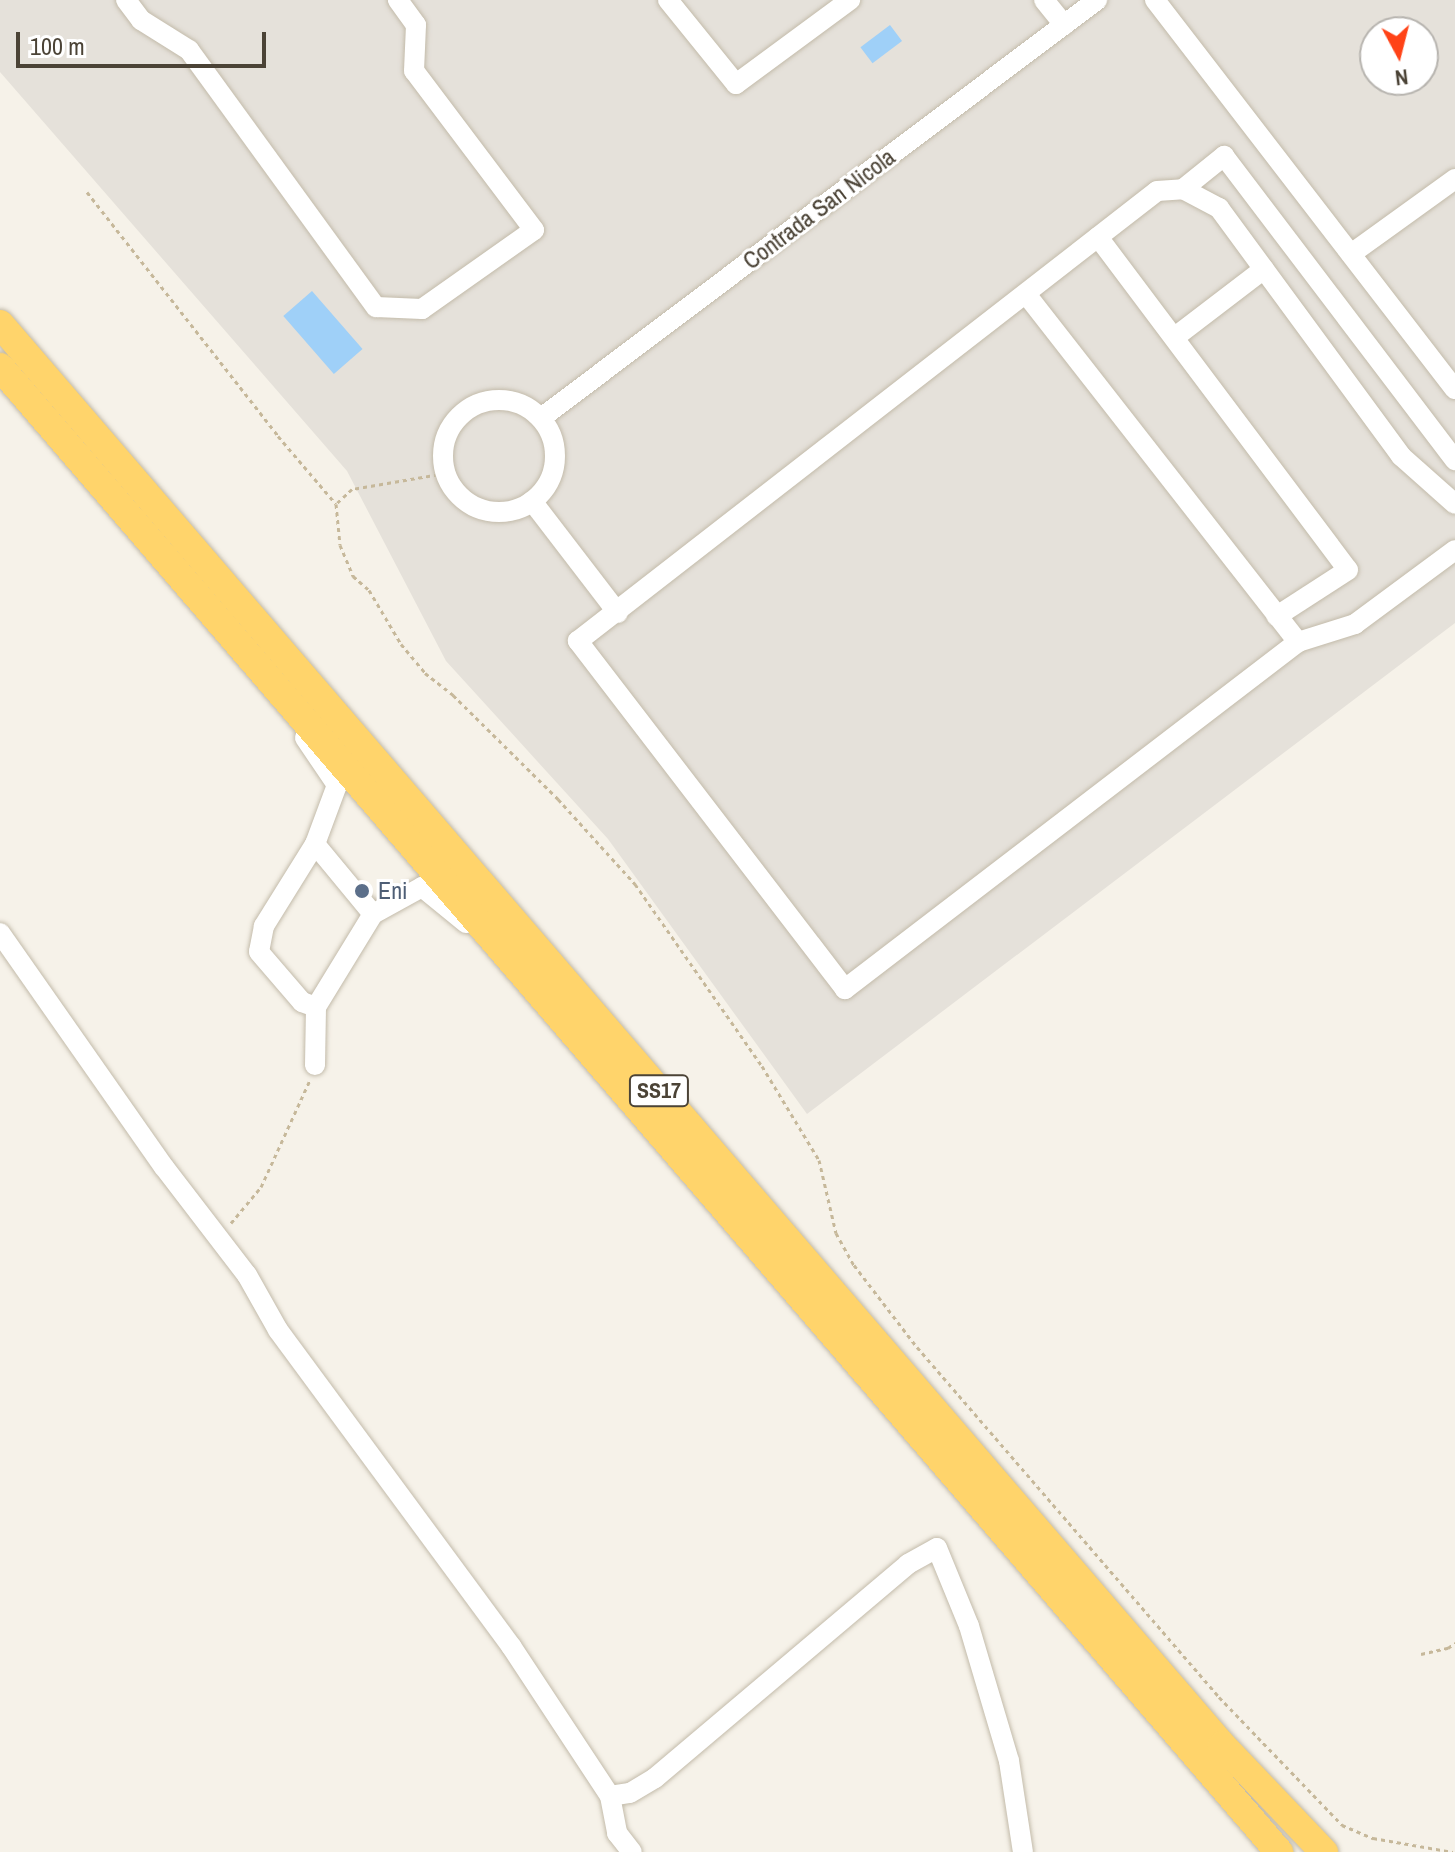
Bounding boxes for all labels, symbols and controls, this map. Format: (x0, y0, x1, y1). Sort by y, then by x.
scale bar (20, 16, 270, 66)
north arrow (1359, 16, 1439, 96)
text: 100 m (30, 30, 85, 62)
text: N (1393, 62, 1410, 94)
street label: Contrada San Nicola (737, 143, 901, 275)
place label: Eni (378, 877, 408, 905)
marker: Eni (353, 882, 371, 900)
road number: SS17 (627, 1073, 691, 1109)

